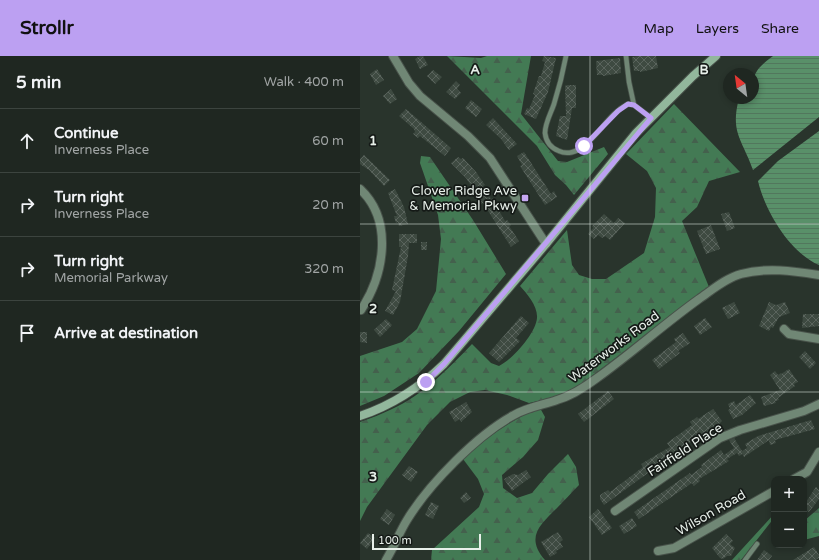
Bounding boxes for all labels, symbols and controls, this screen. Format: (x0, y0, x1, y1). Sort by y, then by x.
text: Strollr (20, 17, 74, 39)
text: Map (644, 20, 674, 37)
text: Layers (696, 20, 739, 37)
text: Share (761, 20, 799, 37)
text: A (470, 62, 480, 78)
text: B (699, 62, 709, 78)
north arrow (723, 68, 759, 104)
text: 5 min (16, 72, 61, 93)
text: Walk · 400 m (264, 74, 344, 90)
text: Continue (54, 124, 118, 142)
icon: ahead (16, 130, 38, 152)
text: 60 m (312, 133, 344, 149)
text: 1 (369, 133, 377, 149)
route start (575, 137, 593, 155)
text: Inverness Place (54, 142, 149, 158)
place label: Clover Ridge Ave & Memorial Pkwy (409, 183, 517, 214)
text: Turn right (54, 188, 124, 206)
marker: Clover Ridge Ave & Memorial Pkwy (520, 193, 530, 203)
icon: right (16, 194, 38, 216)
text: 20 m (312, 197, 344, 213)
text: Inverness Place (54, 206, 149, 222)
text: Turn right (54, 252, 124, 270)
icon: right (16, 258, 38, 280)
text: 320 m (304, 261, 344, 277)
text: Memorial Parkway (54, 270, 168, 286)
text: 2 (369, 301, 377, 317)
street label: Waterworks Road (566, 308, 662, 386)
icon: arrive (16, 322, 38, 344)
text: Arrive at destination (54, 324, 198, 342)
route end (417, 373, 435, 391)
street label: Fairfield Place (644, 420, 726, 480)
text: 3 (369, 469, 377, 485)
map controls (771, 476, 807, 548)
button: + (771, 476, 807, 512)
street label: Wilson Road (673, 487, 749, 539)
button: − (771, 512, 807, 548)
scale bar (372, 532, 481, 551)
text: 100 m (378, 534, 412, 547)

